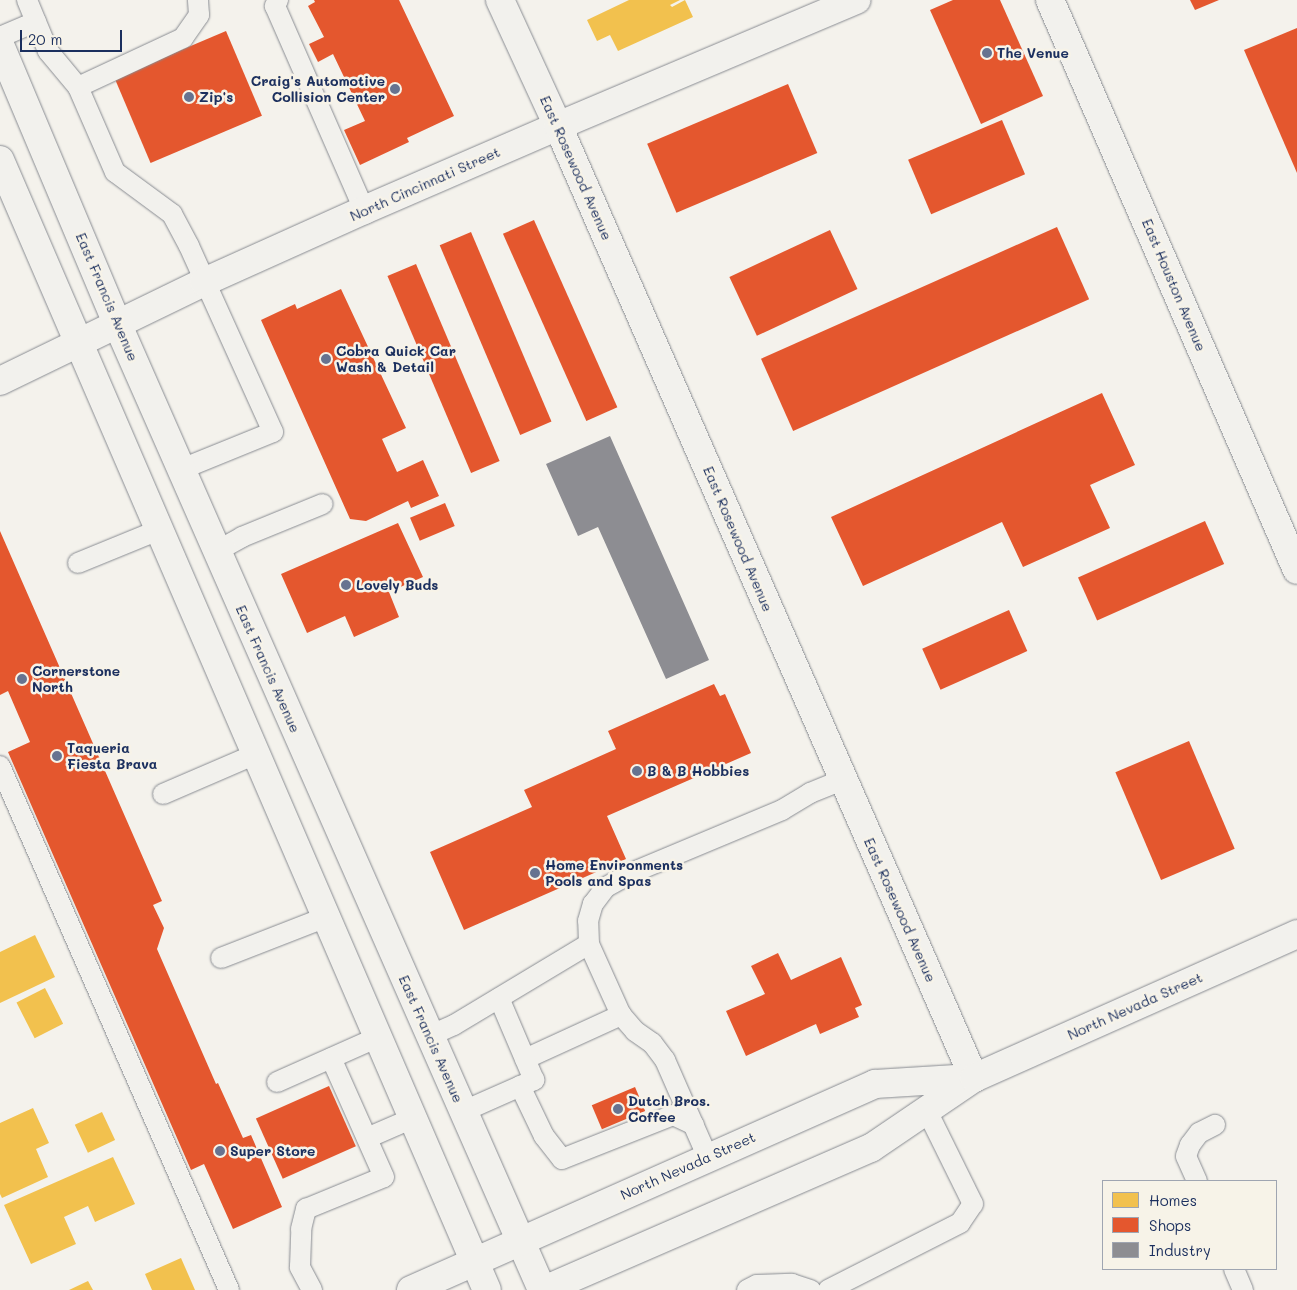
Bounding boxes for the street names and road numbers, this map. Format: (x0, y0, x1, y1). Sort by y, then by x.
street label: East Rosewood Avenue (537, 93, 615, 243)
street label: North Cincinnati Street (347, 143, 503, 225)
street label: East Houston Avenue (1139, 216, 1209, 354)
street label: East Francis Avenue (72, 230, 142, 364)
street label: East Rosewood Avenue (700, 464, 776, 614)
street label: East Francis Avenue (232, 603, 304, 735)
street label: East Rosewood Avenue (861, 835, 939, 985)
street label: North Nevada Street (1065, 969, 1205, 1043)
street label: East Francis Avenue (395, 973, 467, 1105)
street label: North Nevada Street (618, 1129, 758, 1203)

